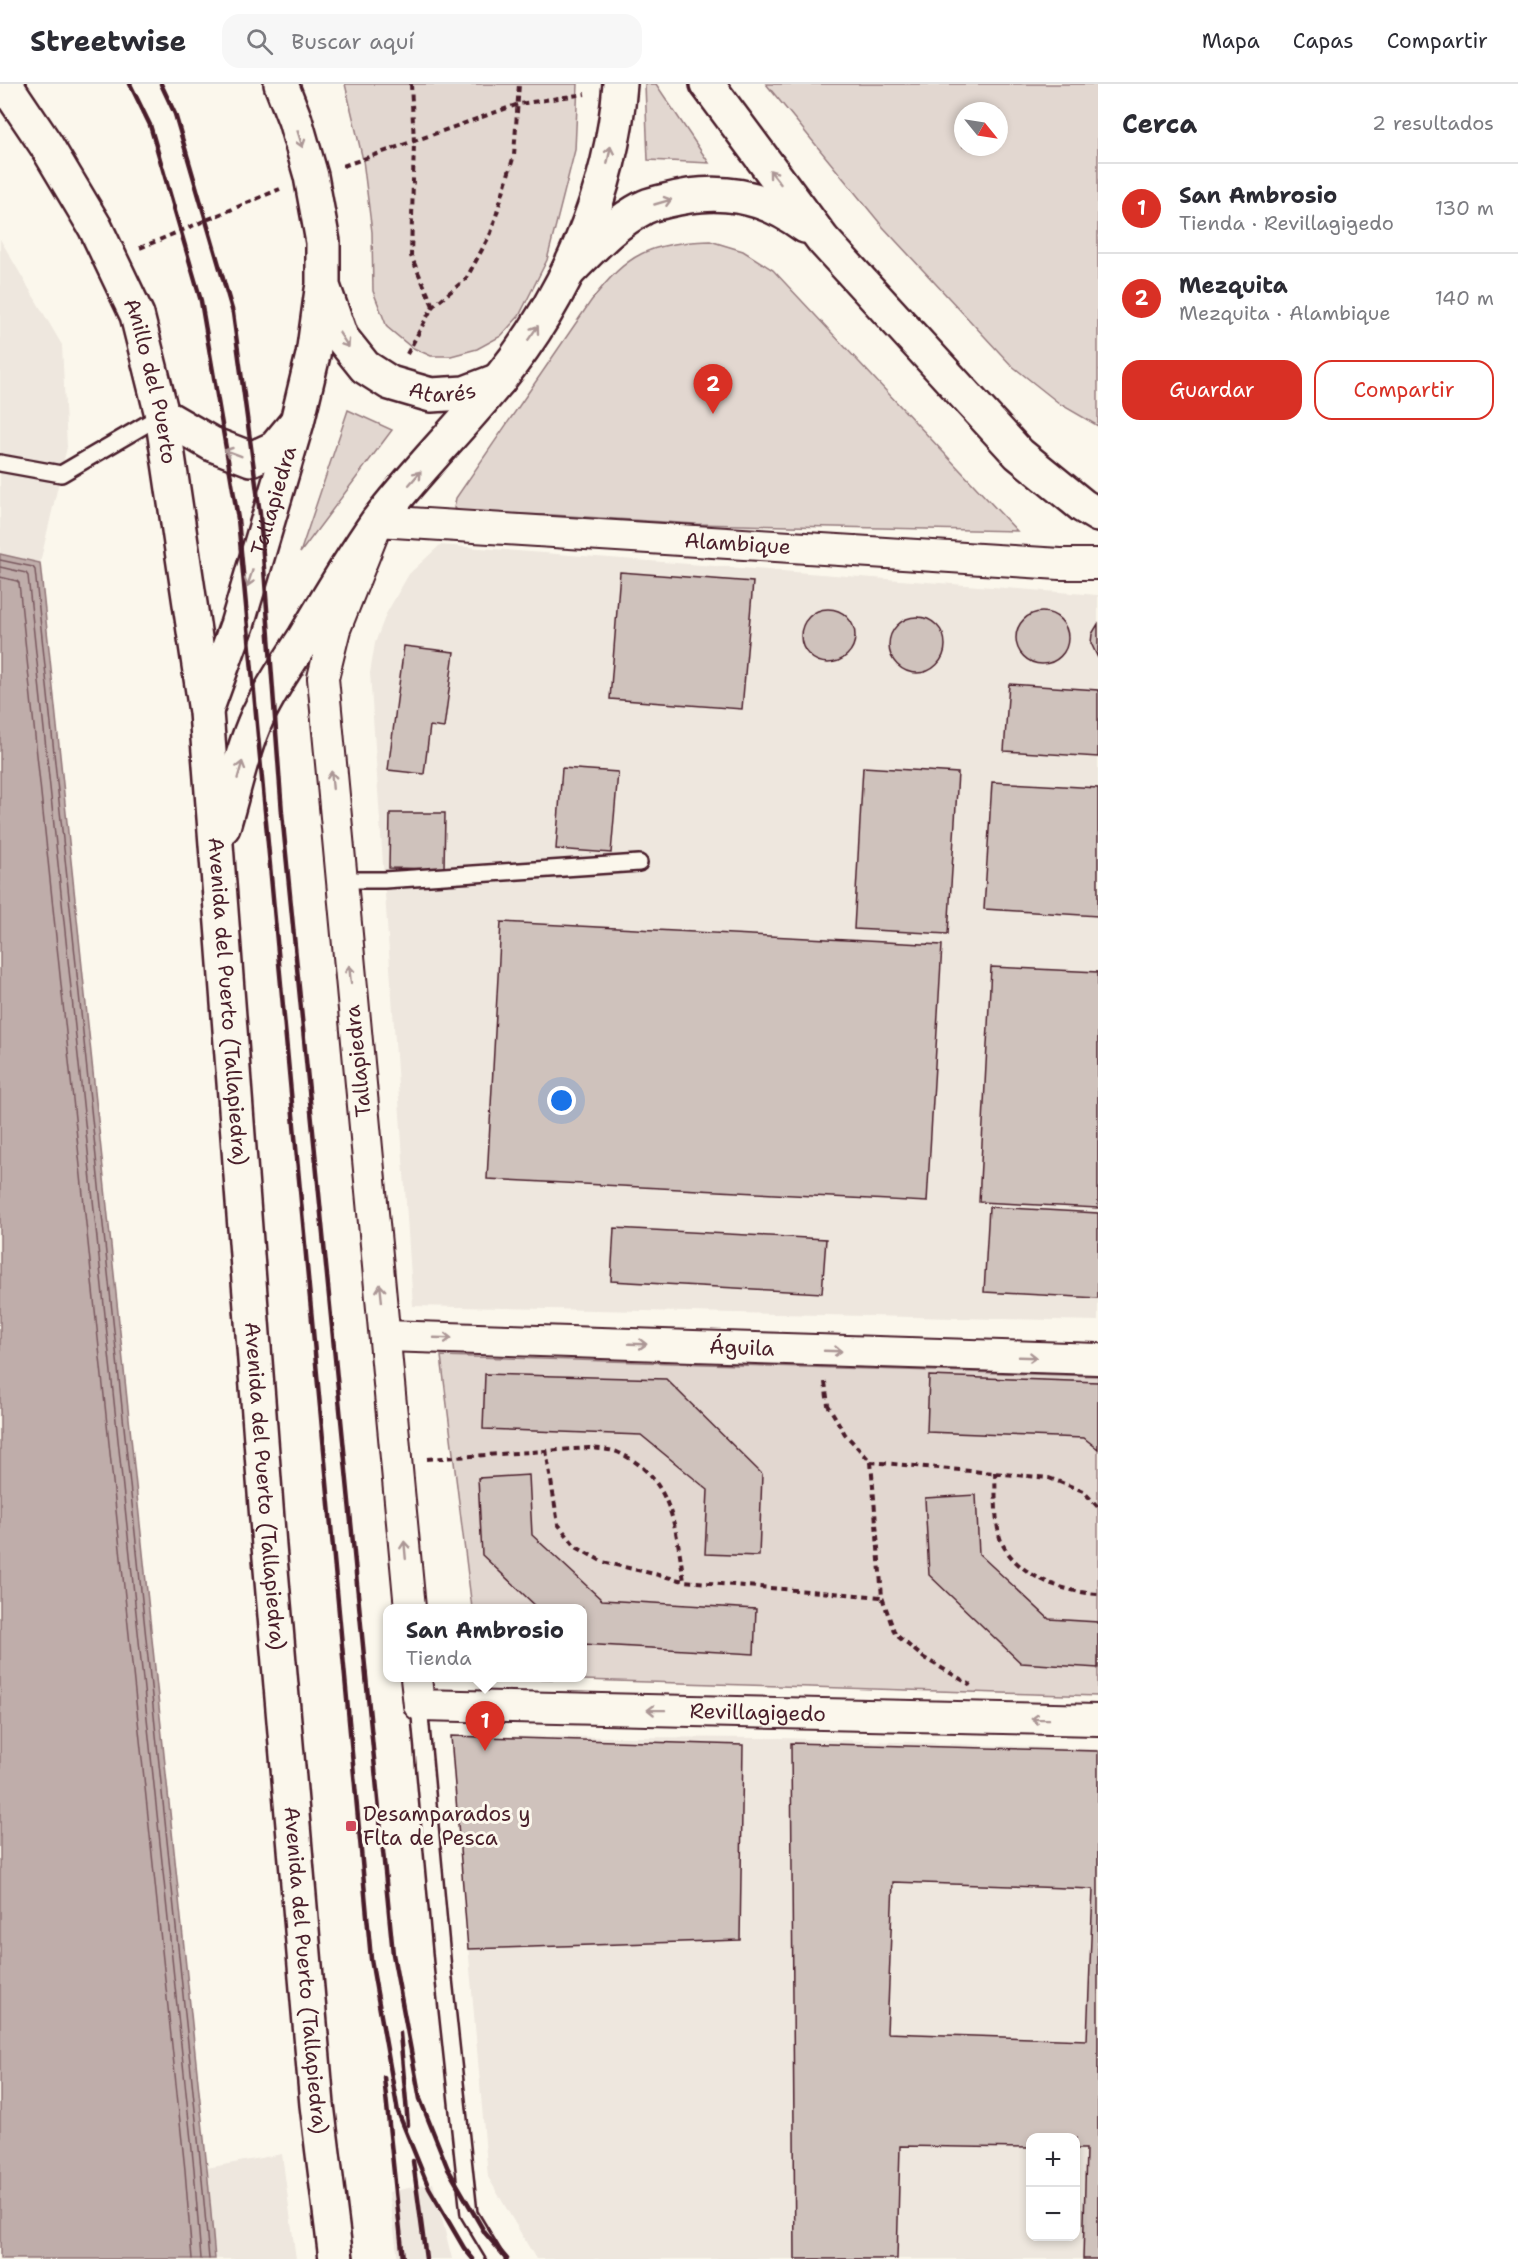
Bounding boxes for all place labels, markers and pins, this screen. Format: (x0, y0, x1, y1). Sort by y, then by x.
pin: 2 (694, 364, 732, 414)
pin: 1 (466, 1702, 504, 1751)
place label: Desamparados y Flta de Pesca (363, 1800, 531, 1852)
marker: Desamparados y Flta de Pesca (344, 1819, 358, 1833)

